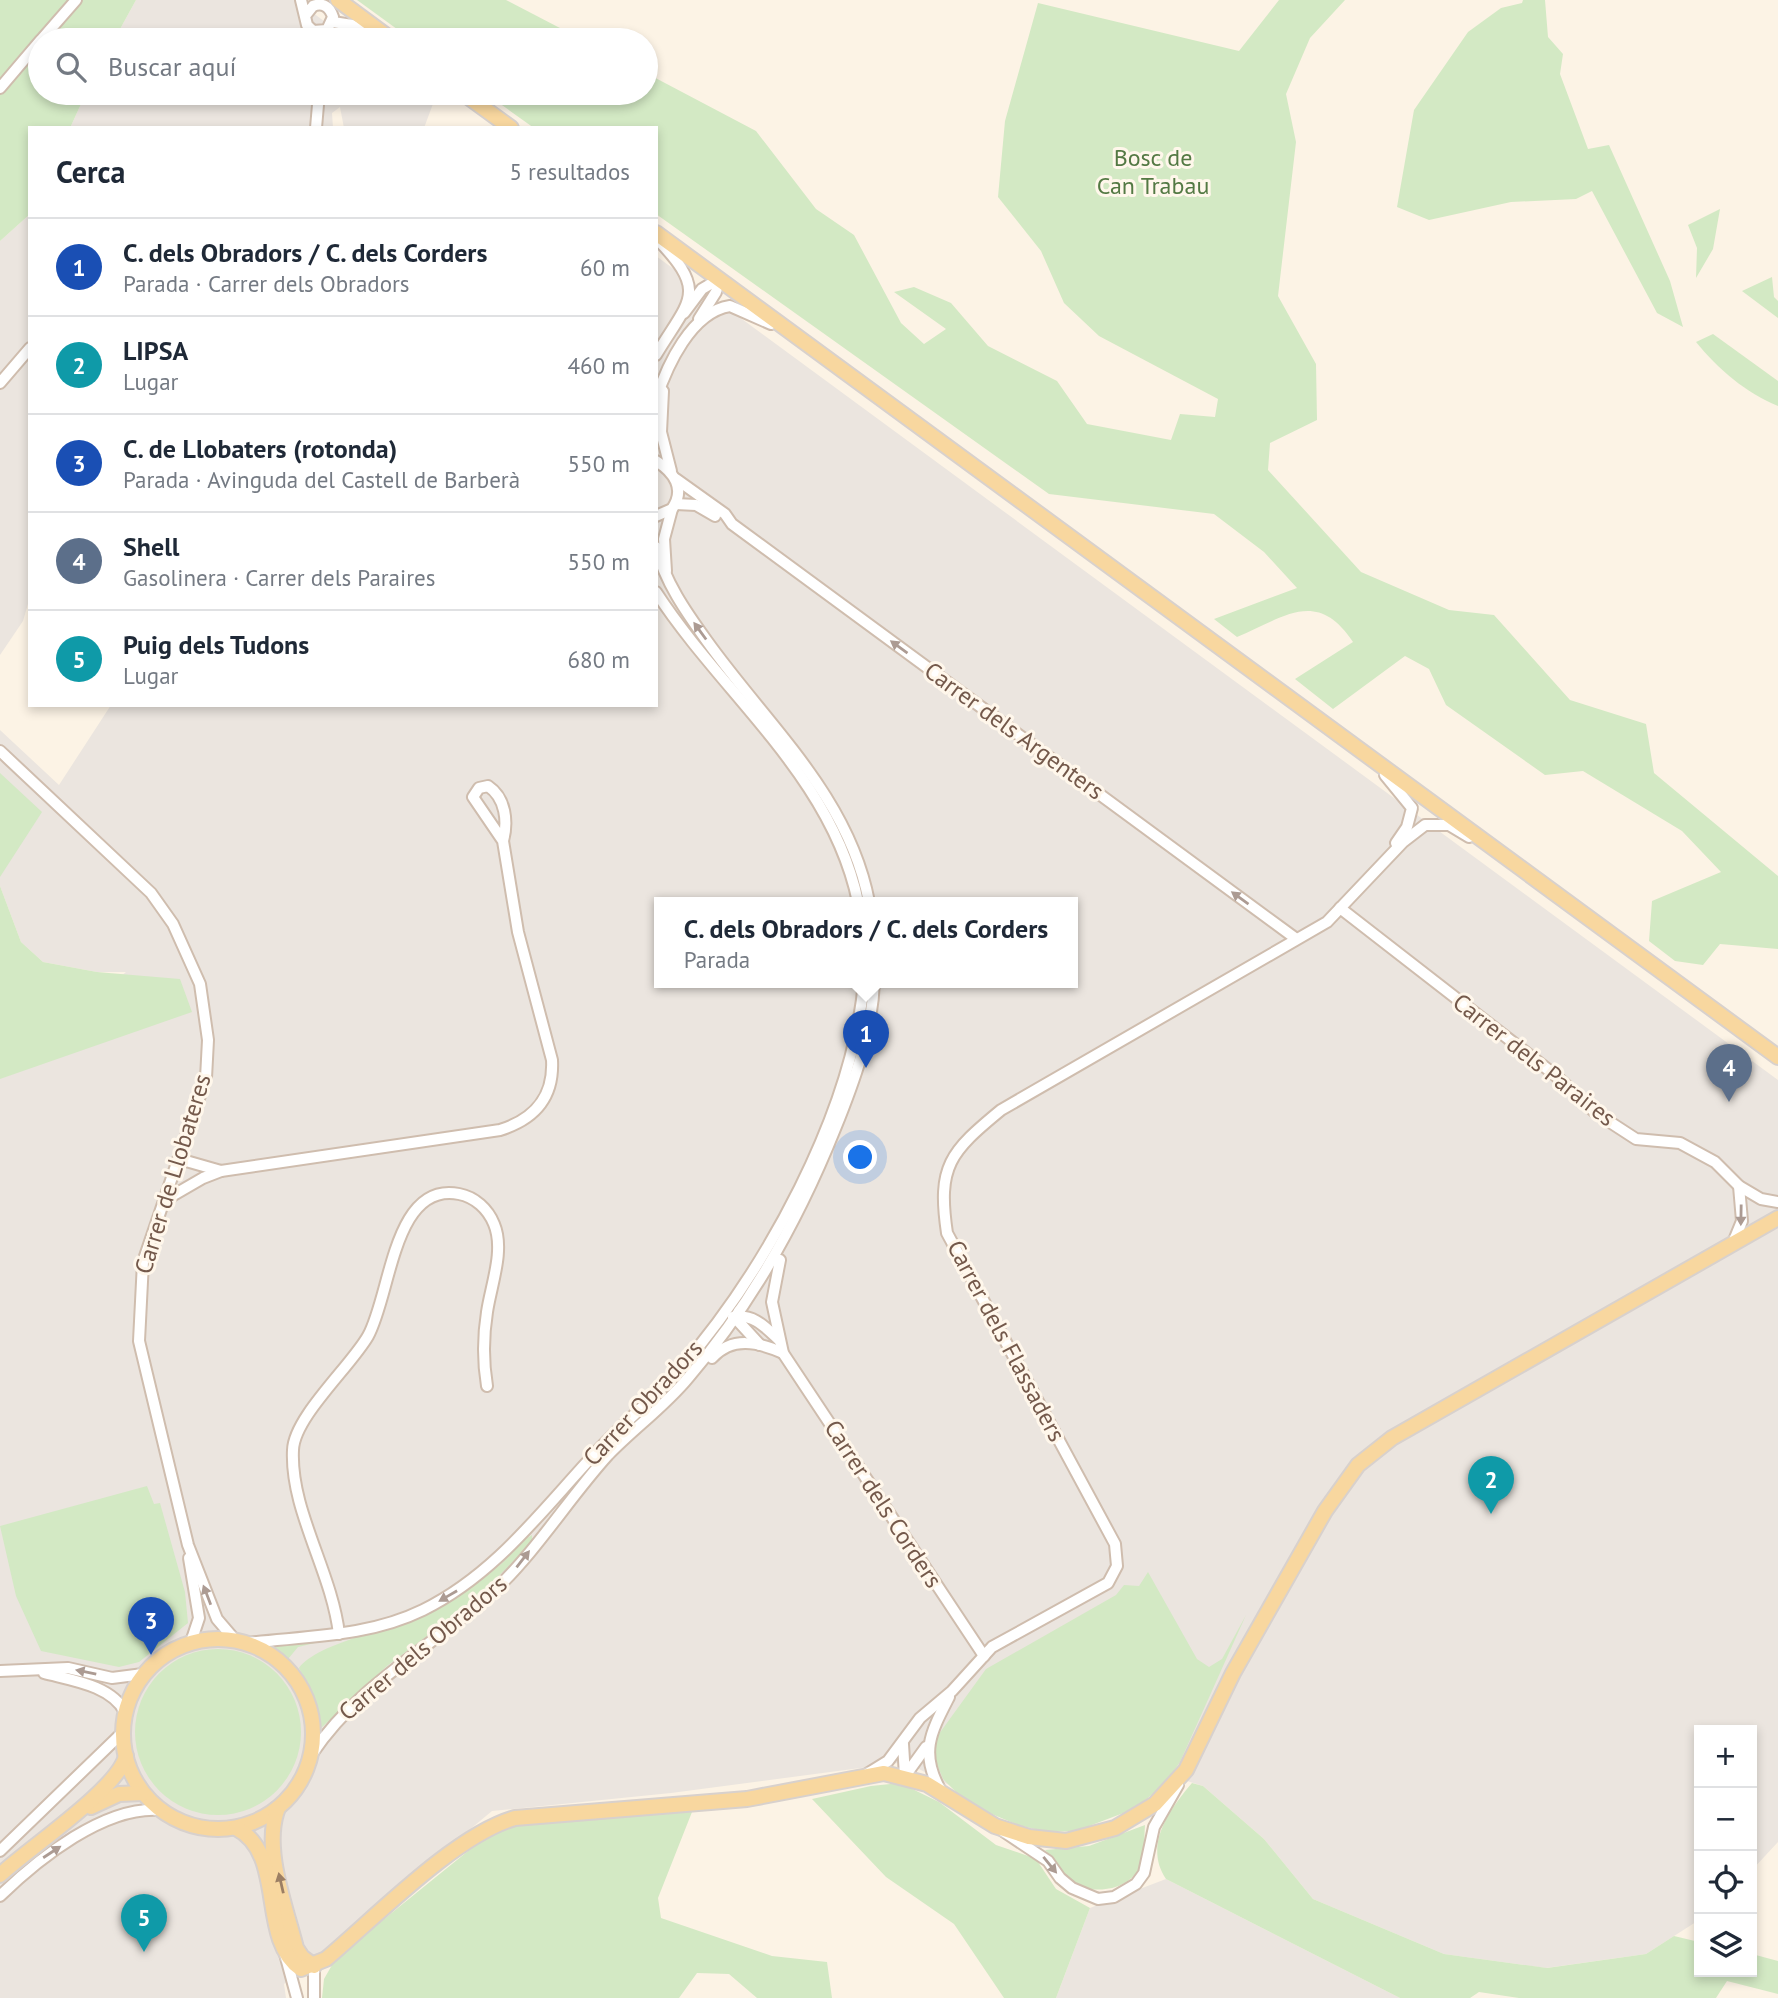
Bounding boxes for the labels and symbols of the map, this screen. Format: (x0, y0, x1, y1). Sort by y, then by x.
park label: Bosc de Can Trabau (1097, 142, 1209, 201)
one-way arrow (693, 622, 707, 640)
one-way arrow (890, 640, 908, 654)
street label: Carrer dels Argenters (918, 655, 1110, 806)
one-way arrow (1232, 890, 1250, 905)
street label: Carrer dels Paraires (1447, 986, 1622, 1133)
pin: 1 (843, 1010, 889, 1068)
pin: 4 (1706, 1044, 1752, 1102)
street label: Carrer de Llobateres (127, 1070, 218, 1278)
your location (843, 1140, 877, 1174)
one-way arrow (1735, 1204, 1746, 1226)
street label: Carrer dels Flassaders (940, 1235, 1073, 1447)
street label: Carrer Obradors (576, 1333, 709, 1472)
street label: Carrer dels Corders (818, 1414, 949, 1594)
pin: 2 (1468, 1456, 1514, 1514)
one-way arrow (516, 1550, 530, 1568)
street label: Carrer dels Obradors (332, 1568, 513, 1727)
one-way arrow (202, 1584, 213, 1605)
one-way arrow (438, 1590, 457, 1602)
pin: 3 (128, 1597, 174, 1655)
one-way arrow (75, 1667, 97, 1678)
one-way arrow (42, 1846, 61, 1859)
one-way arrow (1042, 1855, 1057, 1873)
one-way arrow (275, 1872, 286, 1894)
pin: 5 (121, 1894, 167, 1952)

